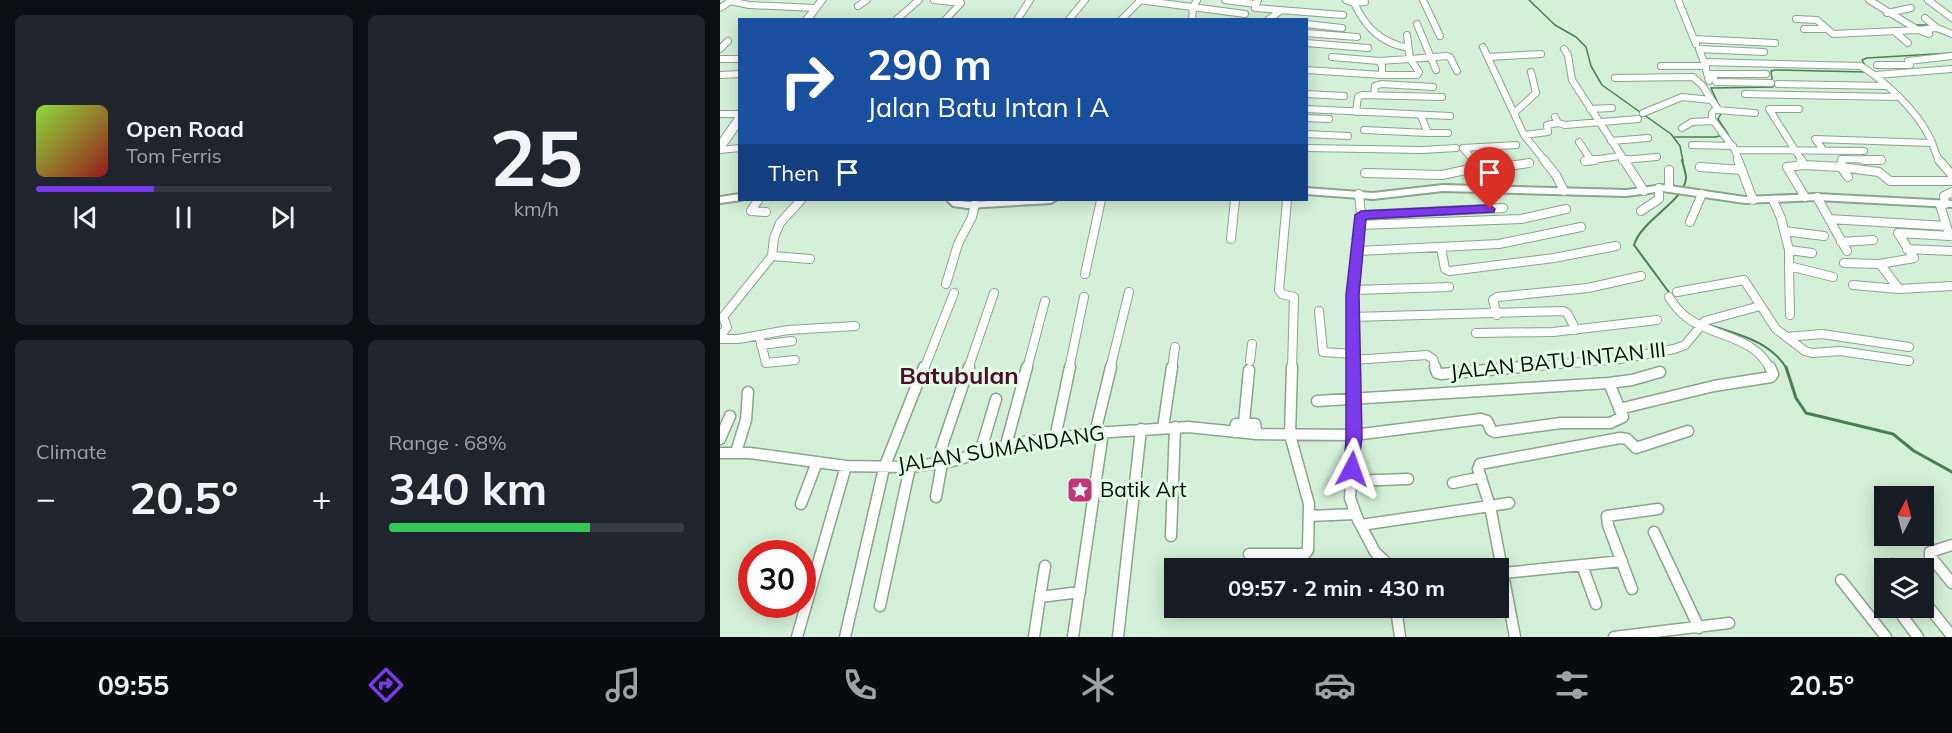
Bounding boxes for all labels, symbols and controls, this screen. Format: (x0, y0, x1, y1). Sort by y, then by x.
text: 290 m (867, 38, 992, 91)
icon: right (768, 42, 846, 120)
text: Jalan Batu Intan I A (867, 90, 1109, 124)
text: 25 (489, 108, 583, 206)
text: Open Road (126, 115, 244, 143)
text: Tom Ferris (126, 143, 222, 168)
pin (1464, 147, 1515, 209)
icon: arrive (831, 156, 864, 189)
icon: arrive (1473, 156, 1506, 189)
text: Then (768, 159, 819, 187)
text: km/h (514, 196, 559, 221)
icon: previous (69, 201, 102, 234)
icon: pause (167, 201, 200, 234)
icon: next (266, 201, 299, 234)
street label: JALAN BATU INTAN III (1449, 336, 1667, 384)
district label: Batubulan (899, 360, 1019, 390)
street label: JALAN SUMANDANG (895, 419, 1106, 477)
text: Range · 68% (389, 430, 507, 455)
position arrow (1320, 437, 1384, 501)
text: Climate (36, 439, 107, 464)
text: 340 km (389, 460, 547, 516)
text: 20.5° (129, 469, 238, 525)
place icon: Batik Art (1065, 475, 1095, 505)
place label: Batik Art (1100, 476, 1187, 502)
text: − (36, 477, 56, 518)
text: + (312, 477, 332, 518)
north arrow (1874, 486, 1934, 546)
map controls (1874, 486, 1934, 618)
speed limit sign: 30 (738, 540, 816, 618)
button: layers (1874, 558, 1934, 618)
text: 09:57 · 2 min · 430 m (1228, 574, 1445, 602)
icon: directions (365, 664, 407, 706)
icon: music (602, 664, 644, 706)
icon: phone (839, 664, 881, 706)
icon: climate (1077, 664, 1119, 706)
icon: car (1314, 664, 1356, 706)
icon: filters (1551, 664, 1593, 706)
text: 09:55 (98, 668, 169, 702)
text: 20.5° (1789, 668, 1854, 702)

